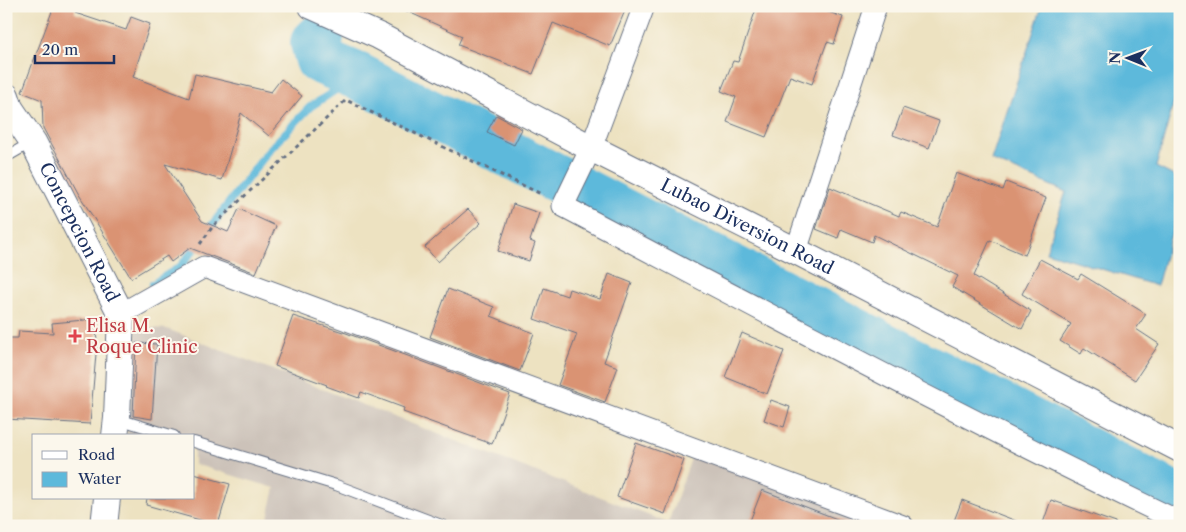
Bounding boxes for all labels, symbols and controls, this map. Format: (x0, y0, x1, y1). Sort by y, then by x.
scale bar (35, 32, 114, 64)
north arrow (1104, 32, 1154, 82)
text: 20 m (42, 40, 78, 59)
text: N (1106, 52, 1124, 64)
street label: Concepcion Road (34, 159, 124, 306)
street label: Lubao Diversion Road (657, 174, 837, 280)
place label: Elisa M. Roque Clinic (86, 315, 198, 358)
marker: Elisa M. Roque Clinic (68, 329, 82, 343)
legend (32, 434, 195, 500)
text: Road (78, 445, 115, 464)
text: Water (77, 469, 122, 488)

